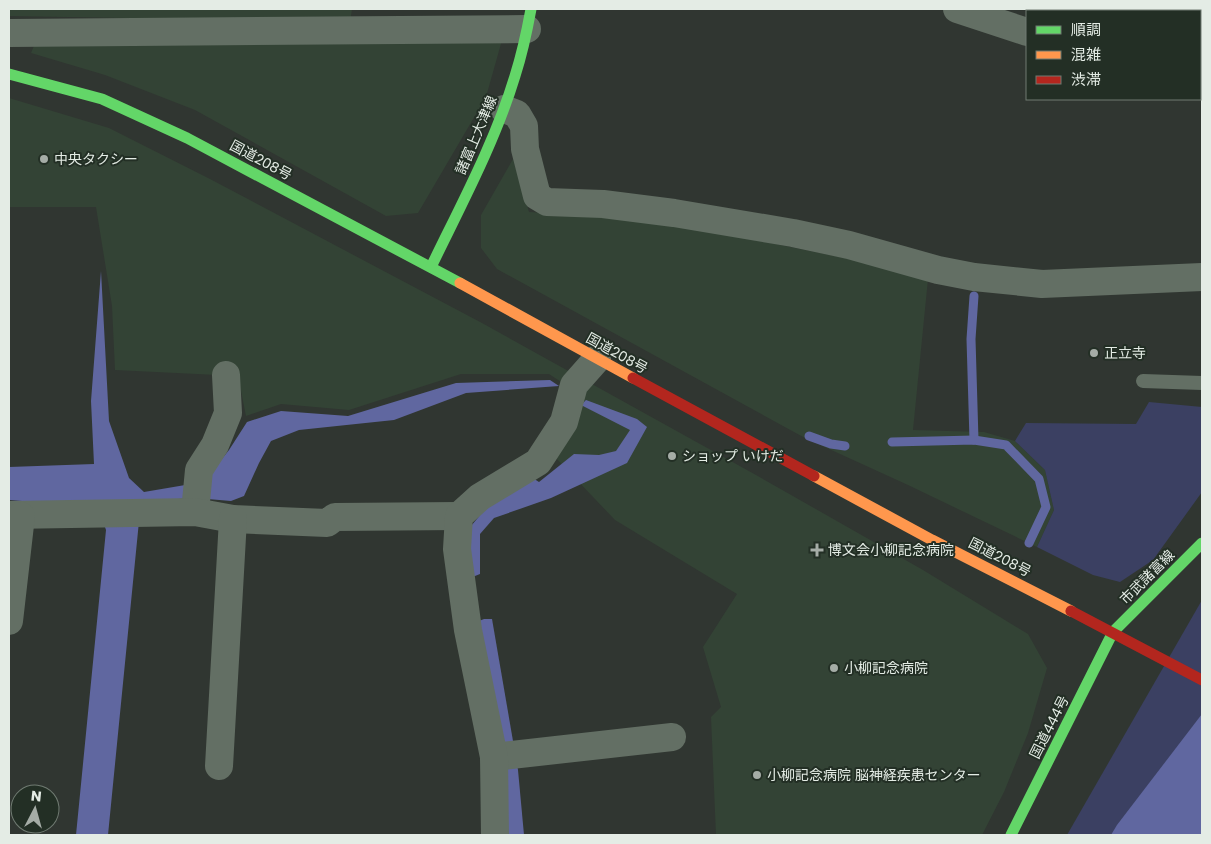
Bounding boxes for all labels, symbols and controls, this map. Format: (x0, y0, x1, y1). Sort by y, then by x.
legend (1026, 10, 1201, 100)
text: 順調 (1071, 19, 1101, 40)
text: 混雑 (1071, 44, 1101, 65)
text: 渋滞 (1071, 69, 1101, 90)
street label: 諸富上大津線 (450, 92, 502, 178)
street label: 国道208号 (226, 135, 296, 185)
place label: 中央タクシー (54, 149, 138, 169)
marker: 中央タクシー (38, 153, 50, 165)
street label: 国道208号 (583, 328, 651, 378)
place label: 正立寺 (1104, 343, 1146, 363)
marker: 正立寺 (1088, 347, 1100, 359)
place label: ショップ いけだ (682, 446, 784, 466)
marker: ショップ いけだ (666, 450, 678, 462)
street label: 国道208号 (965, 533, 1035, 581)
place label: 博文会小柳記念病院 (828, 540, 954, 560)
marker: 博文会小柳記念病院 (810, 543, 824, 557)
street label: 市武諸富線 (1115, 545, 1179, 609)
place label: 小柳記念病院 (844, 658, 928, 678)
marker: 小柳記念病院 (828, 662, 840, 674)
street label: 国道444号 (1025, 692, 1073, 762)
place label: 小柳記念病院 脳神経疾患センター (767, 765, 981, 785)
marker: 小柳記念病院 脳神経疾患センター (751, 769, 763, 781)
north arrow (10, 784, 60, 834)
text: N (30, 786, 43, 807)

